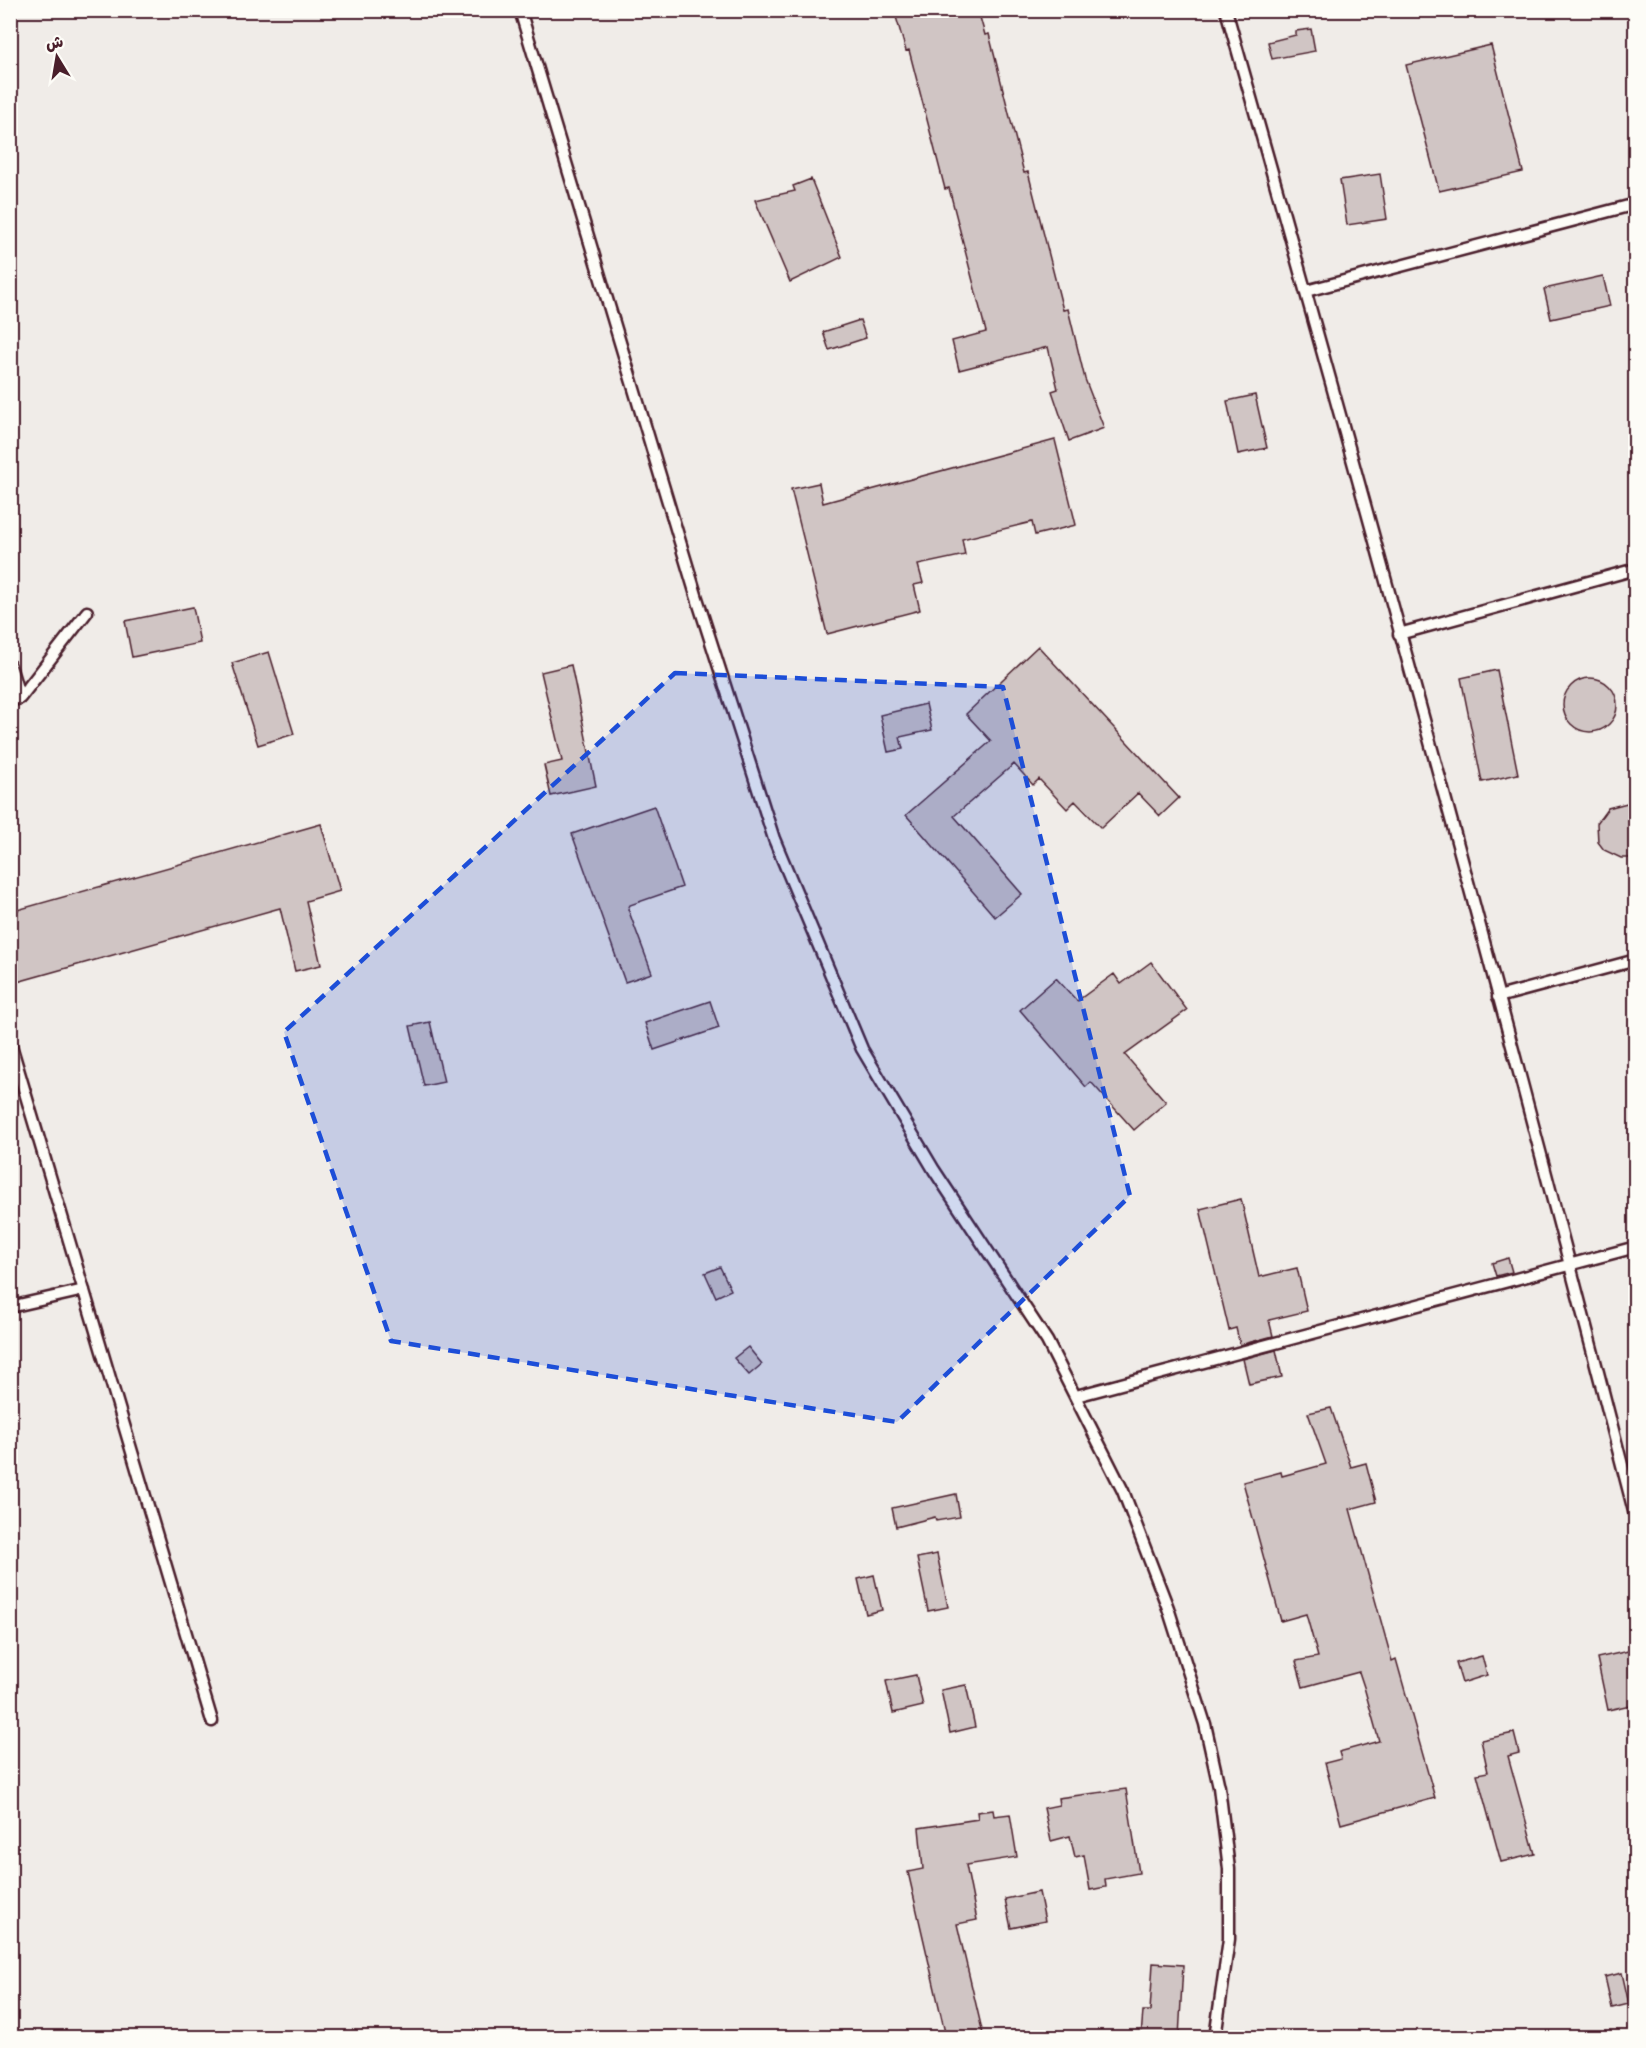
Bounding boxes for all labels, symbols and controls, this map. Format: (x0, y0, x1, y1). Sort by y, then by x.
north arrow (27, 27, 87, 87)
text: ش (44, 35, 65, 57)

